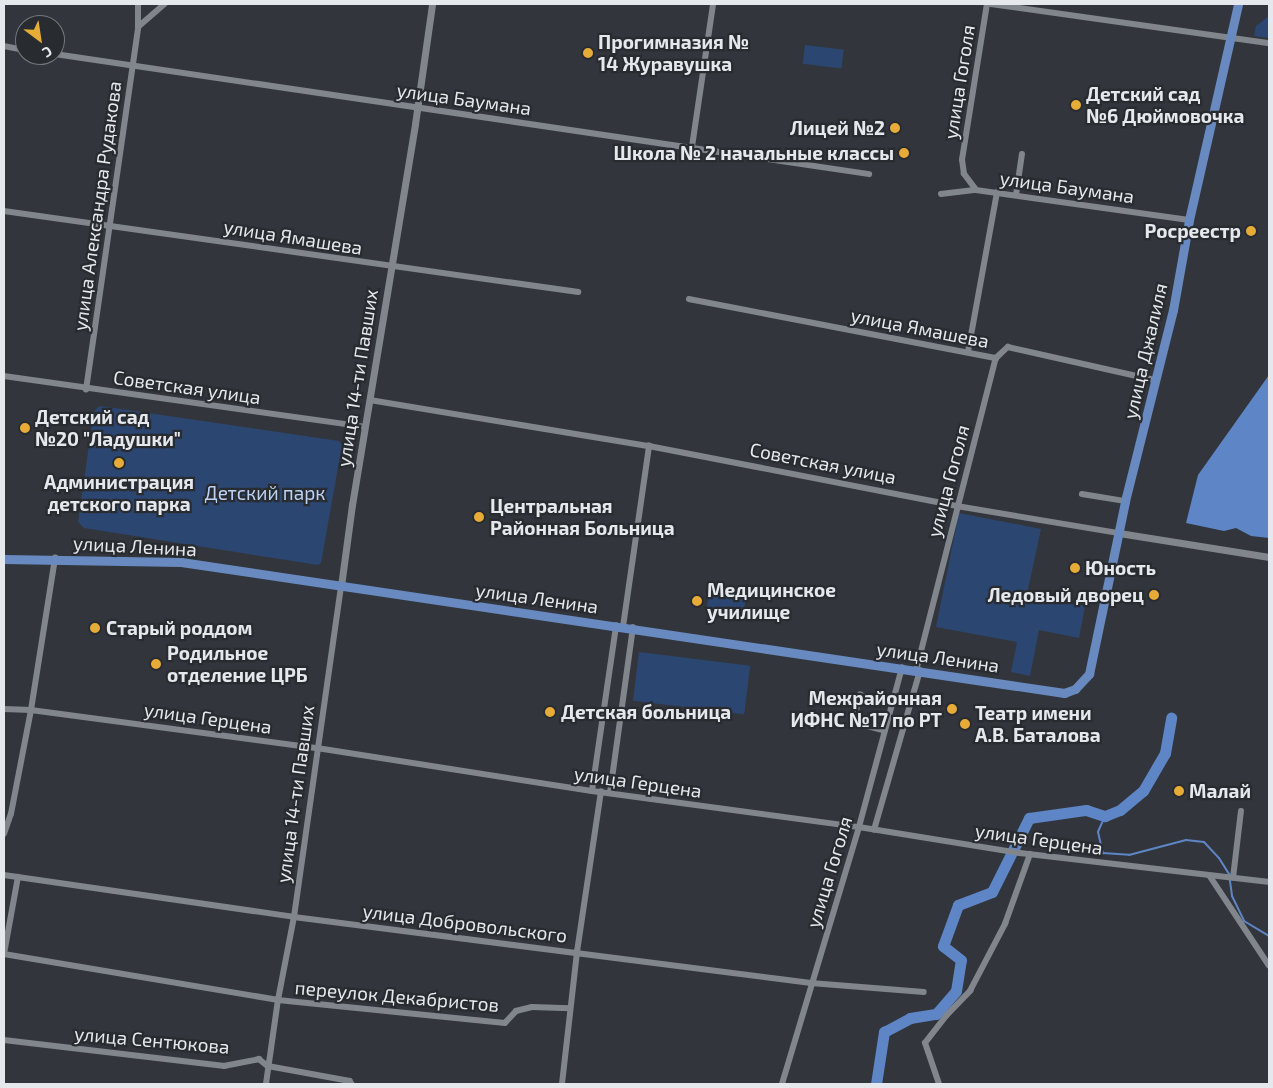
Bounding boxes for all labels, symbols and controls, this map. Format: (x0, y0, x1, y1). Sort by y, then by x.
north arrow (15, 15, 65, 65)
street label: улица Гоголя (939, 23, 979, 141)
place label: Прогимназия № 14 Журавушка (598, 31, 749, 75)
text: С (40, 43, 55, 62)
marker: Прогимназия № 14 Журавушка (582, 47, 594, 59)
street label: улица Баумана (395, 78, 533, 120)
street label: улица Александра Рудакова (68, 80, 126, 332)
place label: Детский сад №6 Дюймовочка (1086, 83, 1244, 127)
marker: Детский сад №6 Дюймовочка (1070, 99, 1082, 111)
place label: Лицей №2 (790, 117, 885, 139)
marker: Лицей №2 (889, 122, 901, 134)
place label: Школа № 2 начальные классы (613, 142, 894, 164)
marker: Школа № 2 начальные классы (898, 147, 910, 159)
street label: улица Баумана (998, 166, 1136, 208)
street label: улица Ямашева (222, 215, 364, 259)
place label: Росреестр (1145, 220, 1241, 242)
marker: Росреестр (1245, 225, 1257, 237)
street label: улица Джалиля (1118, 281, 1172, 421)
street label: улица 14-ти Павших (332, 288, 382, 468)
street label: улица Ямашева (849, 303, 991, 353)
street label: Советская улица (112, 365, 262, 409)
place label: Детский сад №20 "Ладушки" (35, 406, 181, 450)
marker: Детский сад №20 "Ладушки" (19, 422, 31, 434)
street label: улица Гоголя (922, 422, 974, 540)
street label: Советская улица (748, 438, 898, 488)
marker: Администрация детского парка (113, 457, 125, 469)
place label: Администрация детского парка (44, 471, 194, 515)
park label: Детский парк (205, 482, 325, 504)
place label: Центральная Районная Больница (490, 495, 675, 539)
marker: Центральная Районная Больница (472, 510, 486, 524)
street label: улица Ленина (73, 531, 197, 561)
place label: Юность (1085, 557, 1156, 579)
marker: Юность (1069, 562, 1081, 574)
street label: улица Ленина (474, 578, 600, 618)
place label: Медицинское училище (707, 579, 836, 623)
place label: Ледовый дворец (988, 584, 1144, 606)
marker: Ледовый дворец (1148, 589, 1160, 601)
marker: Медицинское училище (691, 595, 703, 607)
place label: Старый роддом (106, 617, 252, 639)
marker: Старый роддом (88, 621, 102, 635)
street label: улица Ленина (875, 637, 1001, 677)
place label: Родильное отделение ЦРБ (167, 642, 308, 686)
marker: Родильное отделение ЦРБ (149, 657, 163, 671)
place label: Межрайонная ИФНС №17 по РТ (791, 687, 942, 731)
street label: улица Герцена (143, 698, 273, 738)
place label: Детская больница (561, 701, 731, 723)
place label: Театр имени А.В. Баталова (975, 702, 1101, 746)
marker: Межрайонная ИФНС №17 по РТ (946, 703, 958, 715)
street label: улица 14-ти Павших (271, 704, 319, 884)
marker: Детская больница (543, 705, 557, 719)
marker: Театр имени А.В. Баталова (959, 718, 971, 730)
street label: улица Герцена (573, 762, 703, 802)
place label: Малай (1189, 780, 1251, 802)
marker: Малай (1173, 785, 1185, 797)
street label: улица Гоголя (801, 814, 857, 930)
street label: улица Герцена (974, 819, 1104, 859)
street label: улица Добровольского (362, 899, 568, 947)
street label: переулок Декабристов (294, 976, 500, 1016)
street label: улица Сентюкова (73, 1022, 231, 1058)

